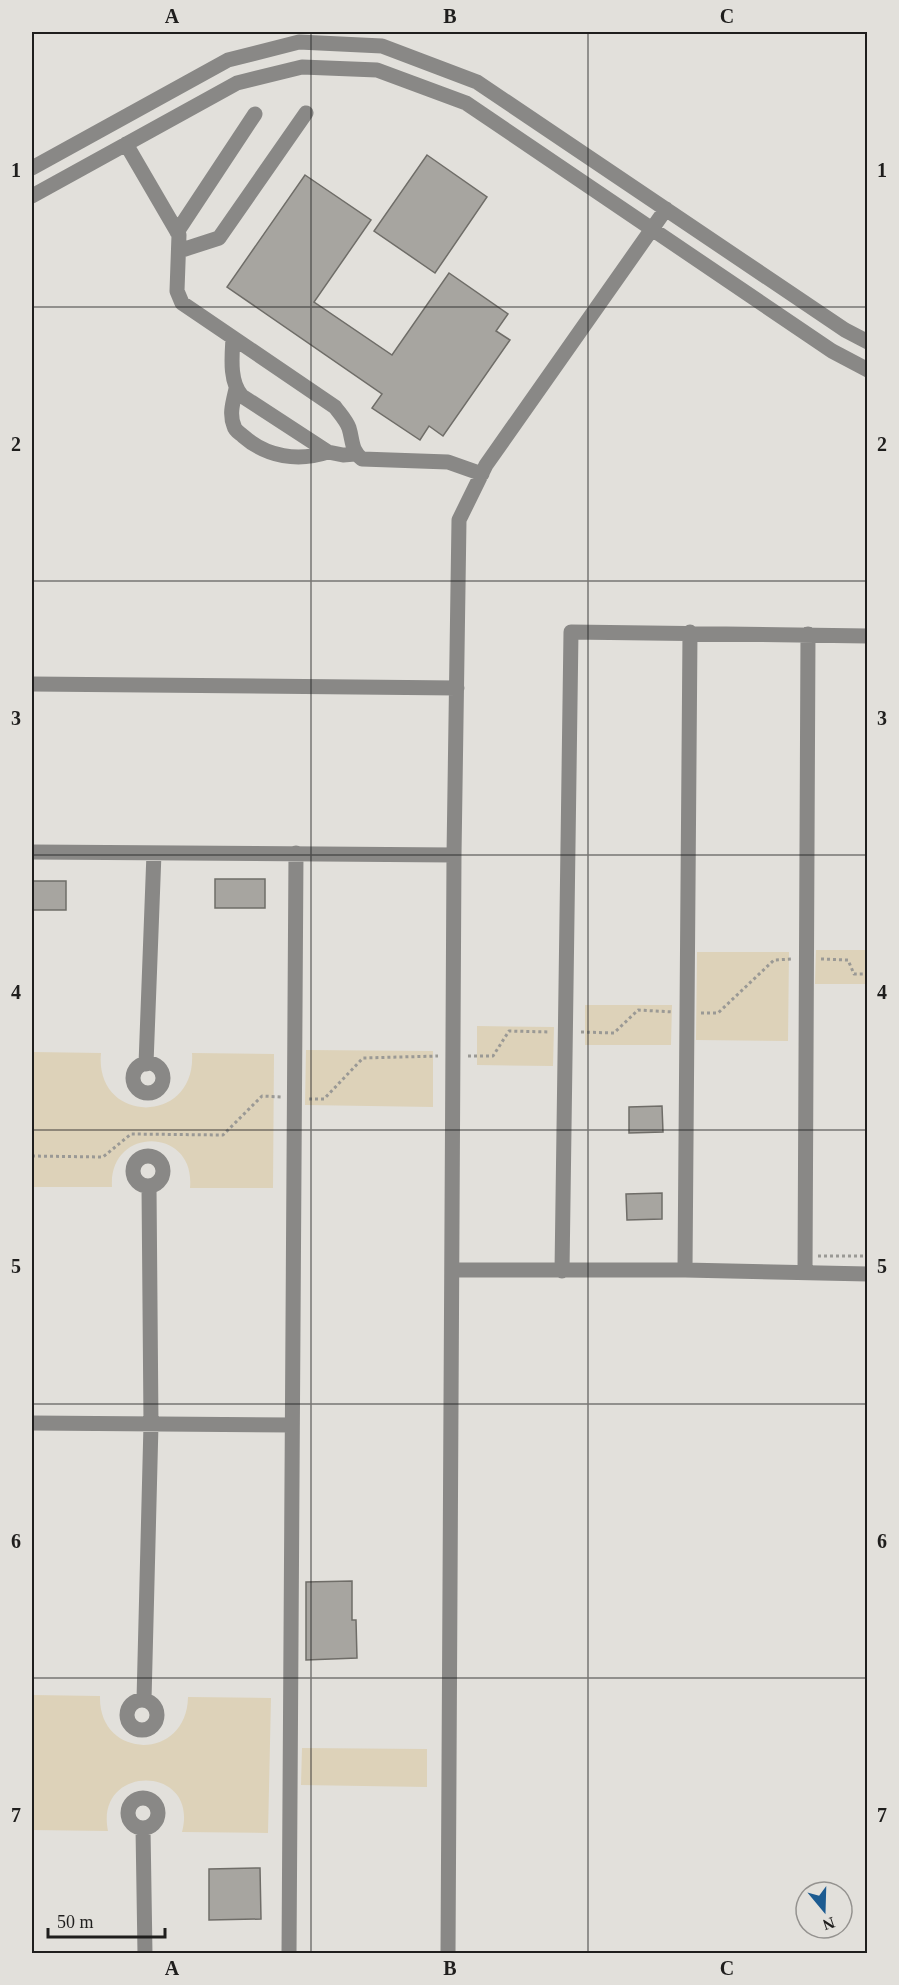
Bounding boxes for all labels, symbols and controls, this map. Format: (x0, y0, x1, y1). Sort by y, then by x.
text: A (165, 5, 180, 27)
text: B (443, 5, 457, 27)
text: C (720, 5, 734, 27)
text: 1 (11, 159, 21, 181)
text: 1 (877, 159, 887, 181)
text: 2 (11, 433, 21, 455)
text: 2 (877, 433, 887, 455)
text: 3 (11, 707, 21, 729)
text: 3 (877, 707, 887, 729)
text: 4 (11, 981, 21, 1003)
text: 4 (877, 981, 887, 1003)
text: 5 (11, 1255, 21, 1277)
text: 5 (877, 1255, 887, 1277)
text: 6 (11, 1530, 21, 1552)
text: 6 (877, 1530, 887, 1552)
text: 7 (11, 1804, 21, 1826)
text: 7 (877, 1804, 887, 1826)
north arrow (794, 1880, 854, 1940)
scale bar (48, 1901, 165, 1939)
text: 50 m (57, 1912, 94, 1932)
text: N (820, 1914, 837, 1934)
text: A (165, 1957, 180, 1979)
text: B (443, 1957, 457, 1979)
text: C (720, 1957, 734, 1979)

